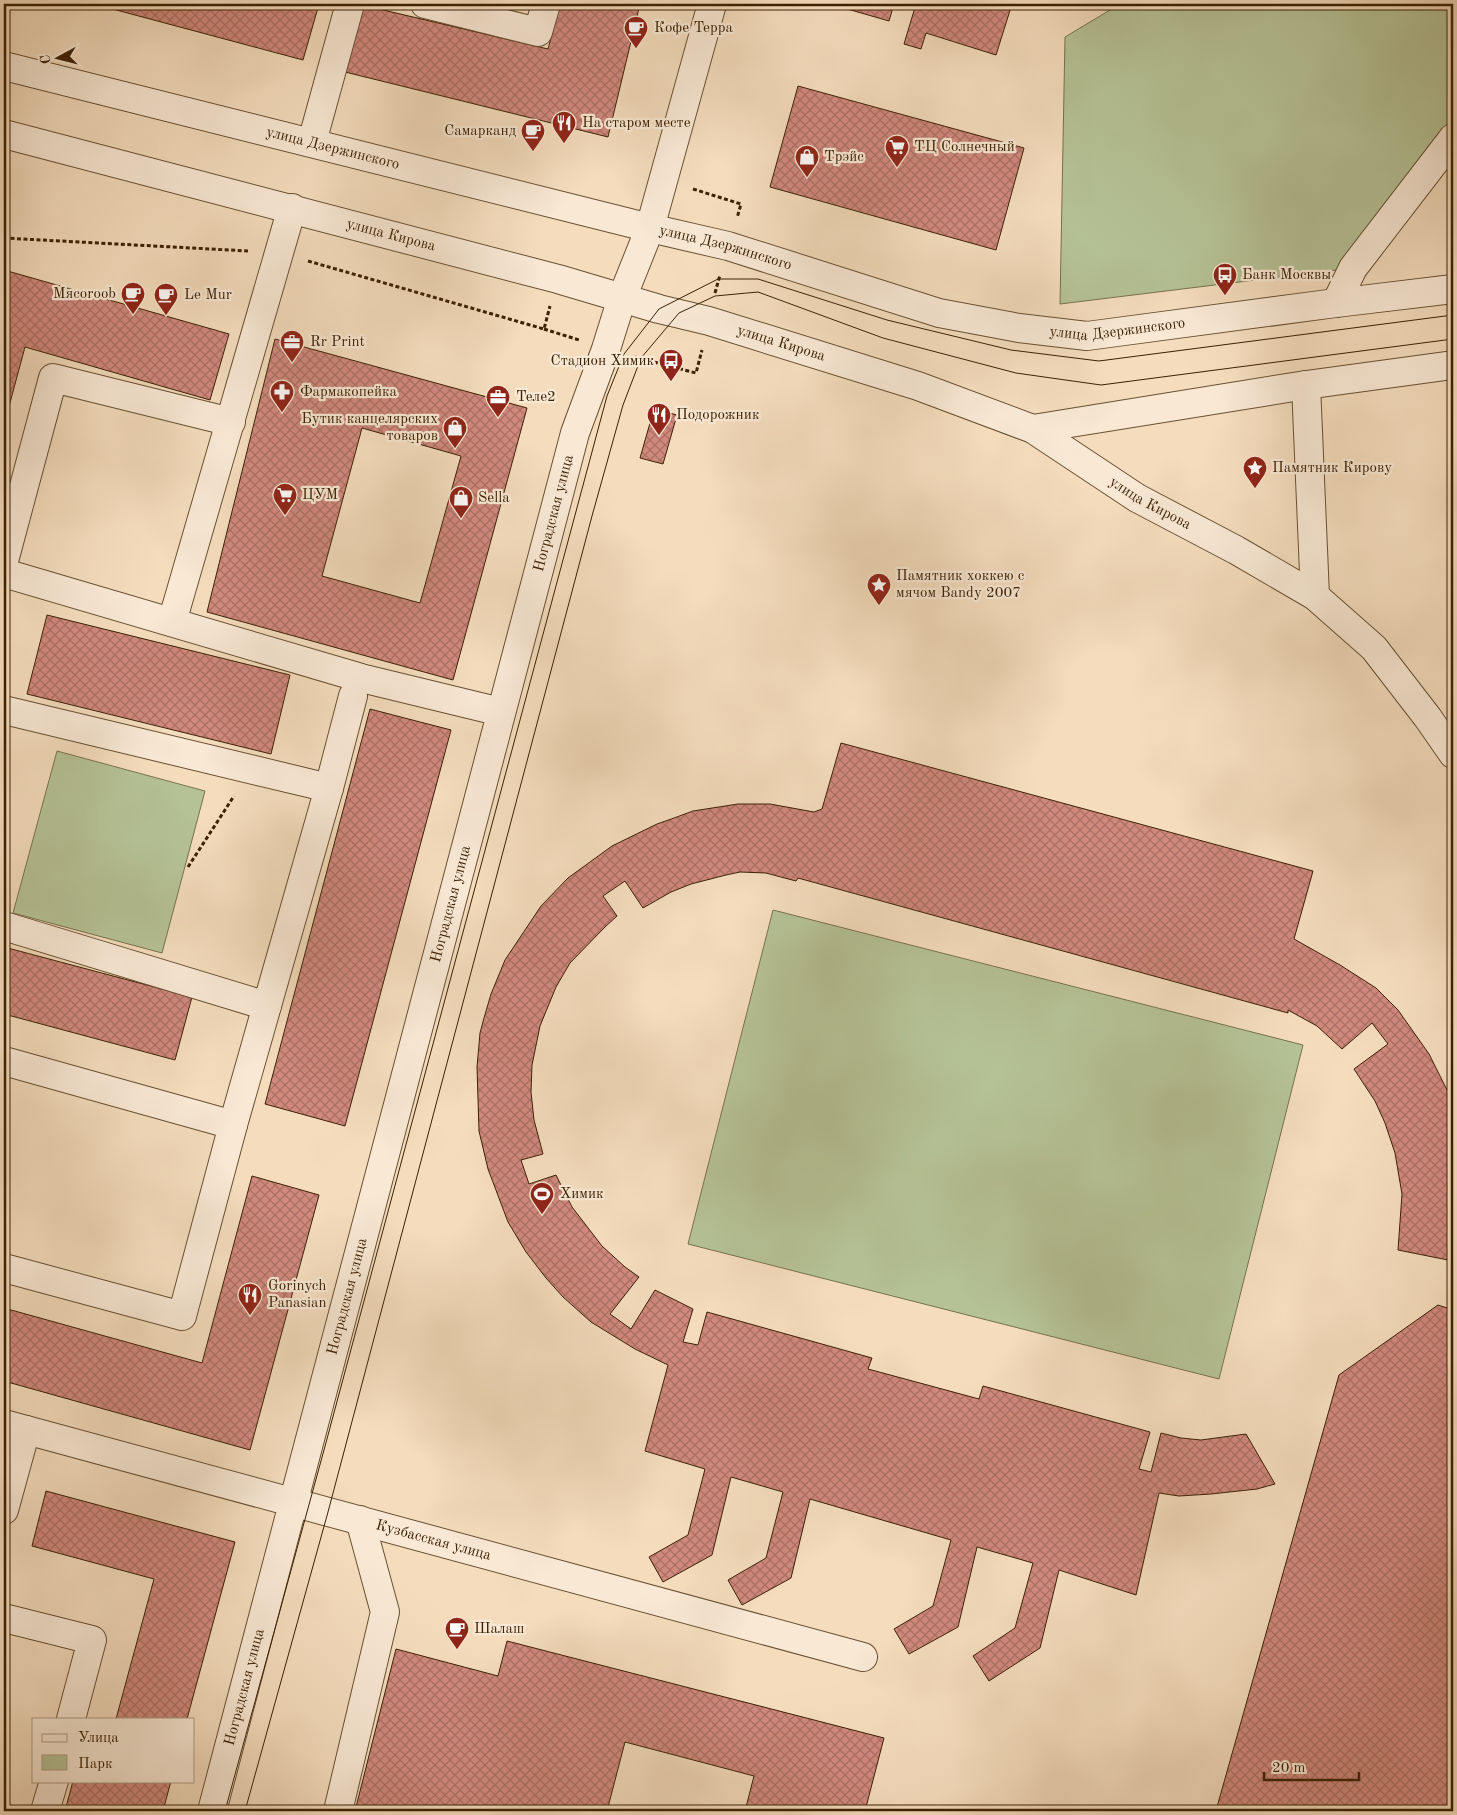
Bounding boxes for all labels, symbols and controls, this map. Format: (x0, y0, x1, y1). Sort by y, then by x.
cafe icon: Кофе Терра (623, 15, 649, 49)
place label: Кофе Терра (654, 21, 734, 36)
north arrow (32, 32, 82, 82)
text: С (39, 54, 54, 65)
restaurant icon: На старом месте (551, 110, 577, 144)
place label: На старом месте (582, 116, 691, 131)
cafe icon: Самарканд (520, 118, 546, 152)
place label: Самарканд (444, 124, 517, 139)
street label: улица Дзержинского (265, 125, 401, 172)
supermarket icon: ТЦ Солнечный (884, 134, 910, 168)
place label: ТЦ Солнечный (914, 140, 1015, 155)
shop icon: Трэйс (794, 144, 820, 178)
place label: Трэйс (824, 150, 864, 165)
street label: улица Кирова (345, 216, 438, 254)
street label: улица Дзержинского (658, 223, 793, 273)
bus stop icon: Банк Москвы (1212, 262, 1238, 296)
place label: Банк Москвы (1242, 268, 1331, 283)
cafe icon: Мясоroob (120, 281, 146, 315)
cafe icon: Le Mur (153, 282, 179, 316)
place label: Мясоroob (53, 287, 116, 302)
place label: Le Mur (184, 288, 232, 303)
street label: улица Дзержинского (1049, 316, 1186, 344)
street label: улица Кирова (735, 323, 828, 364)
office icon: Rr Print (279, 329, 305, 363)
place label: Rr Print (310, 335, 365, 350)
bus stop icon: Стадион Химик (658, 348, 684, 382)
place label: Стадион Химик (551, 354, 654, 369)
pharmacy icon: Фармакопейка (269, 379, 295, 413)
office icon: Теле2 (485, 384, 511, 418)
place label: Фармакопейка (300, 385, 398, 400)
place label: Теле2 (516, 390, 556, 405)
restaurant icon: Подорожник (646, 402, 672, 436)
place label: Подорожник (676, 408, 760, 423)
place label: Бутик канцелярских товаров (301, 412, 438, 444)
shop icon: Бутик канцелярских товаров (442, 415, 468, 449)
street label: Ноградская улица (531, 453, 577, 573)
place icon: Памятник Кирову (1242, 455, 1268, 489)
place label: Памятник Кирову (1272, 461, 1392, 476)
street label: улица Кирова (1106, 474, 1194, 533)
supermarket icon: ЦУМ (272, 482, 298, 516)
shop icon: Sella (448, 485, 474, 519)
place label: ЦУМ (302, 488, 338, 503)
place label: Sella (478, 491, 510, 506)
place label: Памятник хоккею с мячом Bandy 2007 (896, 569, 1025, 601)
place icon: Памятник хоккею с мячом Bandy 2007 (866, 572, 892, 606)
street label: Ноградская улица (428, 843, 474, 964)
sports icon: Химик (529, 1181, 555, 1215)
place label: Химик (560, 1187, 604, 1202)
street label: Ноградская улица (325, 1236, 370, 1357)
place label: Gorinych Panasian (268, 1279, 327, 1311)
restaurant icon: Gorinych Panasian (237, 1282, 263, 1316)
street label: Кузбасская улица (374, 1518, 493, 1563)
cafe icon: Шалаш (444, 1616, 470, 1650)
place label: Шалаш (474, 1622, 524, 1637)
street label: Ноградская улица (222, 1627, 267, 1747)
legend (32, 1718, 195, 1782)
text: Улица (78, 1731, 119, 1746)
scale bar (1264, 1750, 1360, 1782)
text: Парк (78, 1757, 113, 1772)
text: 20 m (1272, 1761, 1306, 1776)

